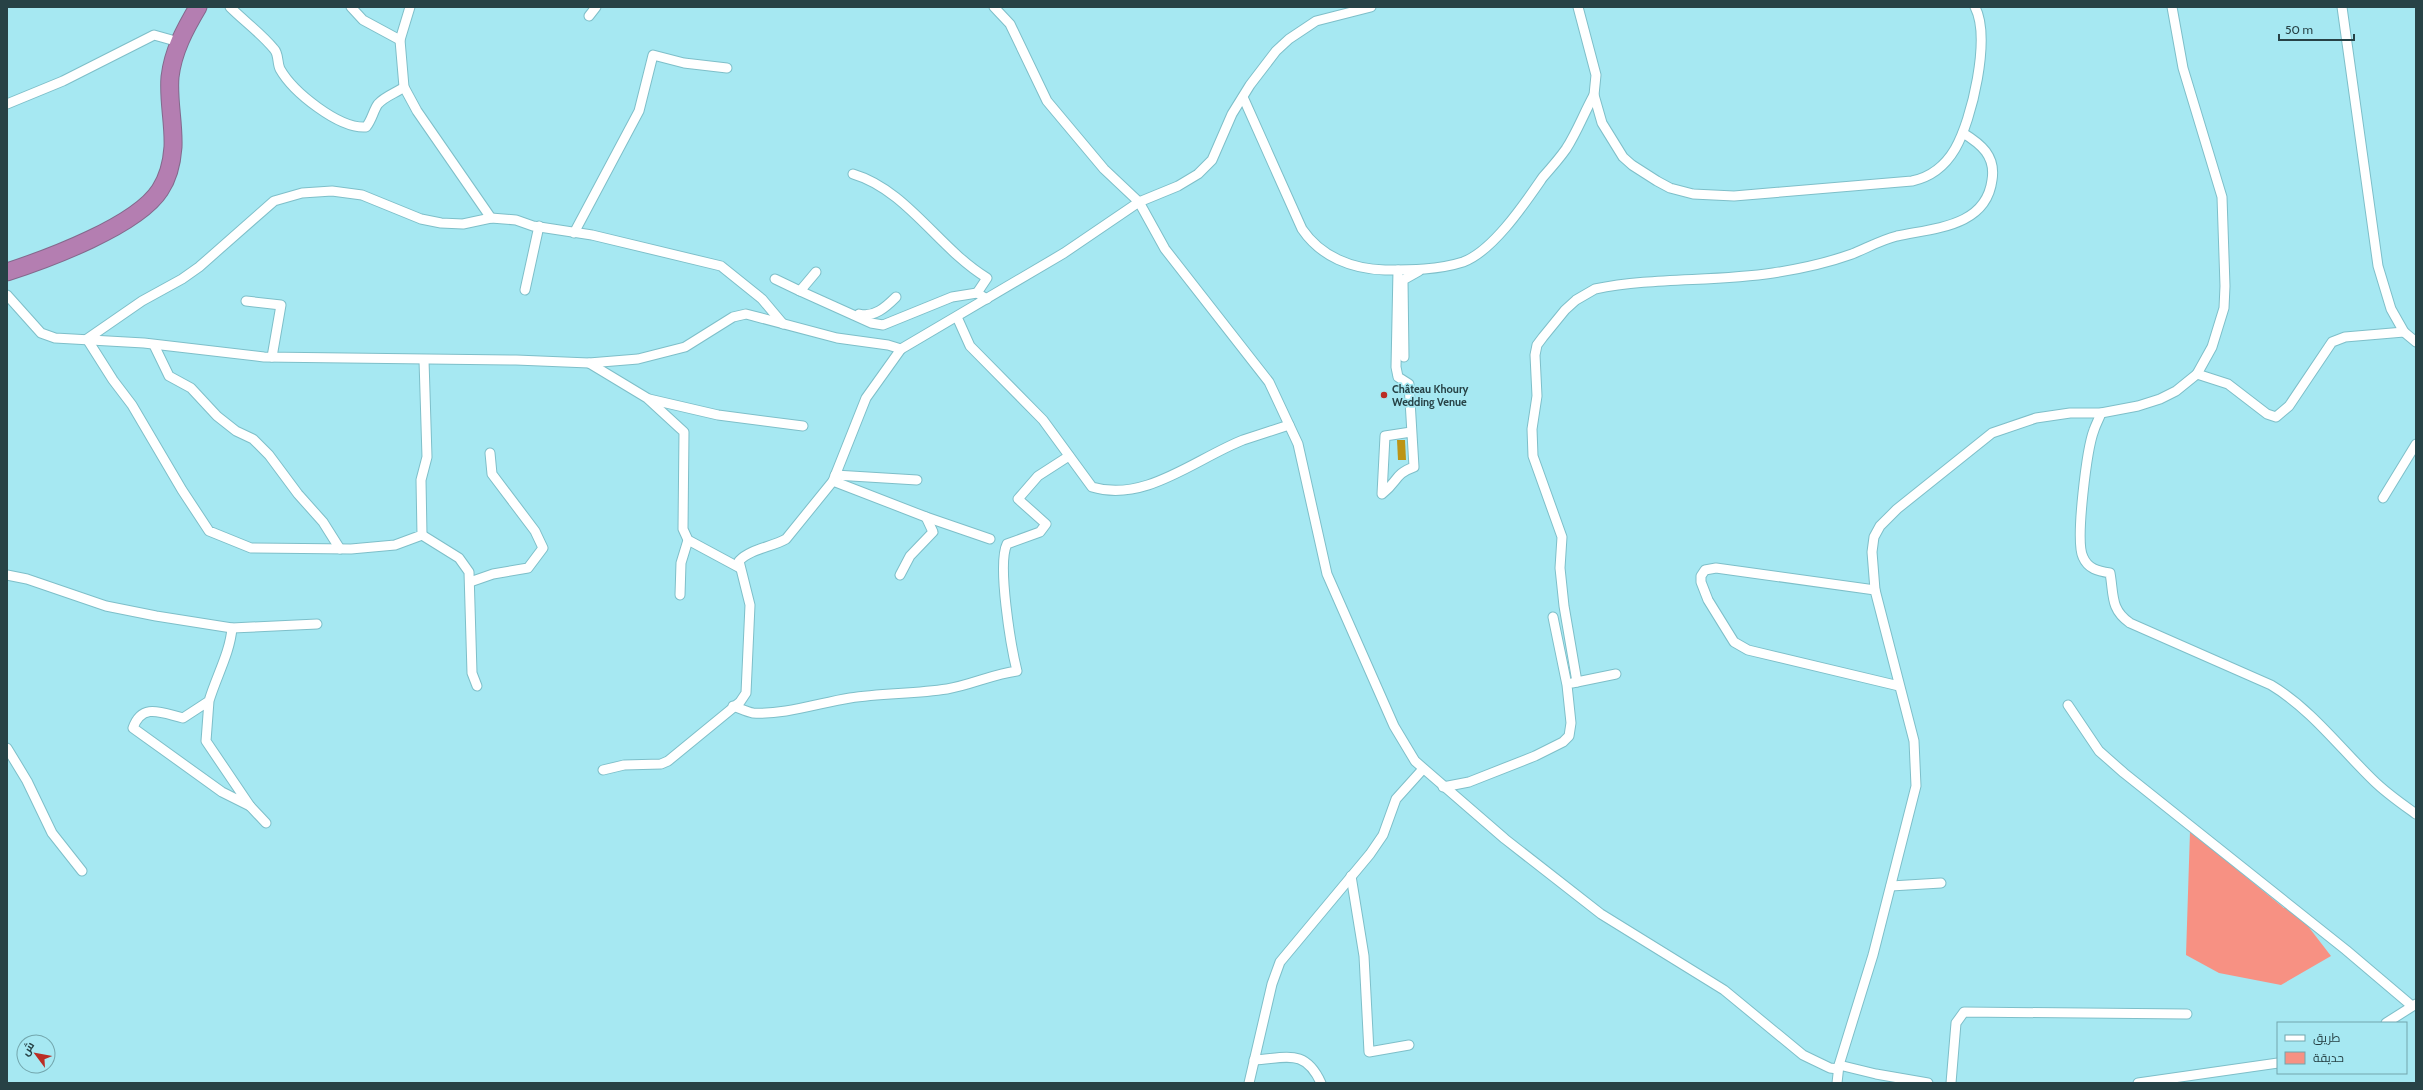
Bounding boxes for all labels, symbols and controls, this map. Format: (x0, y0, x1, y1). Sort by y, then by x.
scale bar (2279, 16, 2354, 42)
text: 50 m (2285, 22, 2313, 37)
place label: Château Khoury Wedding Venue (1392, 382, 1469, 409)
marker: Château Khoury Wedding Venue (1379, 390, 1389, 400)
legend (2277, 1022, 2407, 1074)
text: طريق (2313, 1030, 2341, 1045)
north arrow (16, 1034, 56, 1074)
text: ش (18, 1039, 37, 1058)
text: حديقة (2313, 1050, 2344, 1065)

